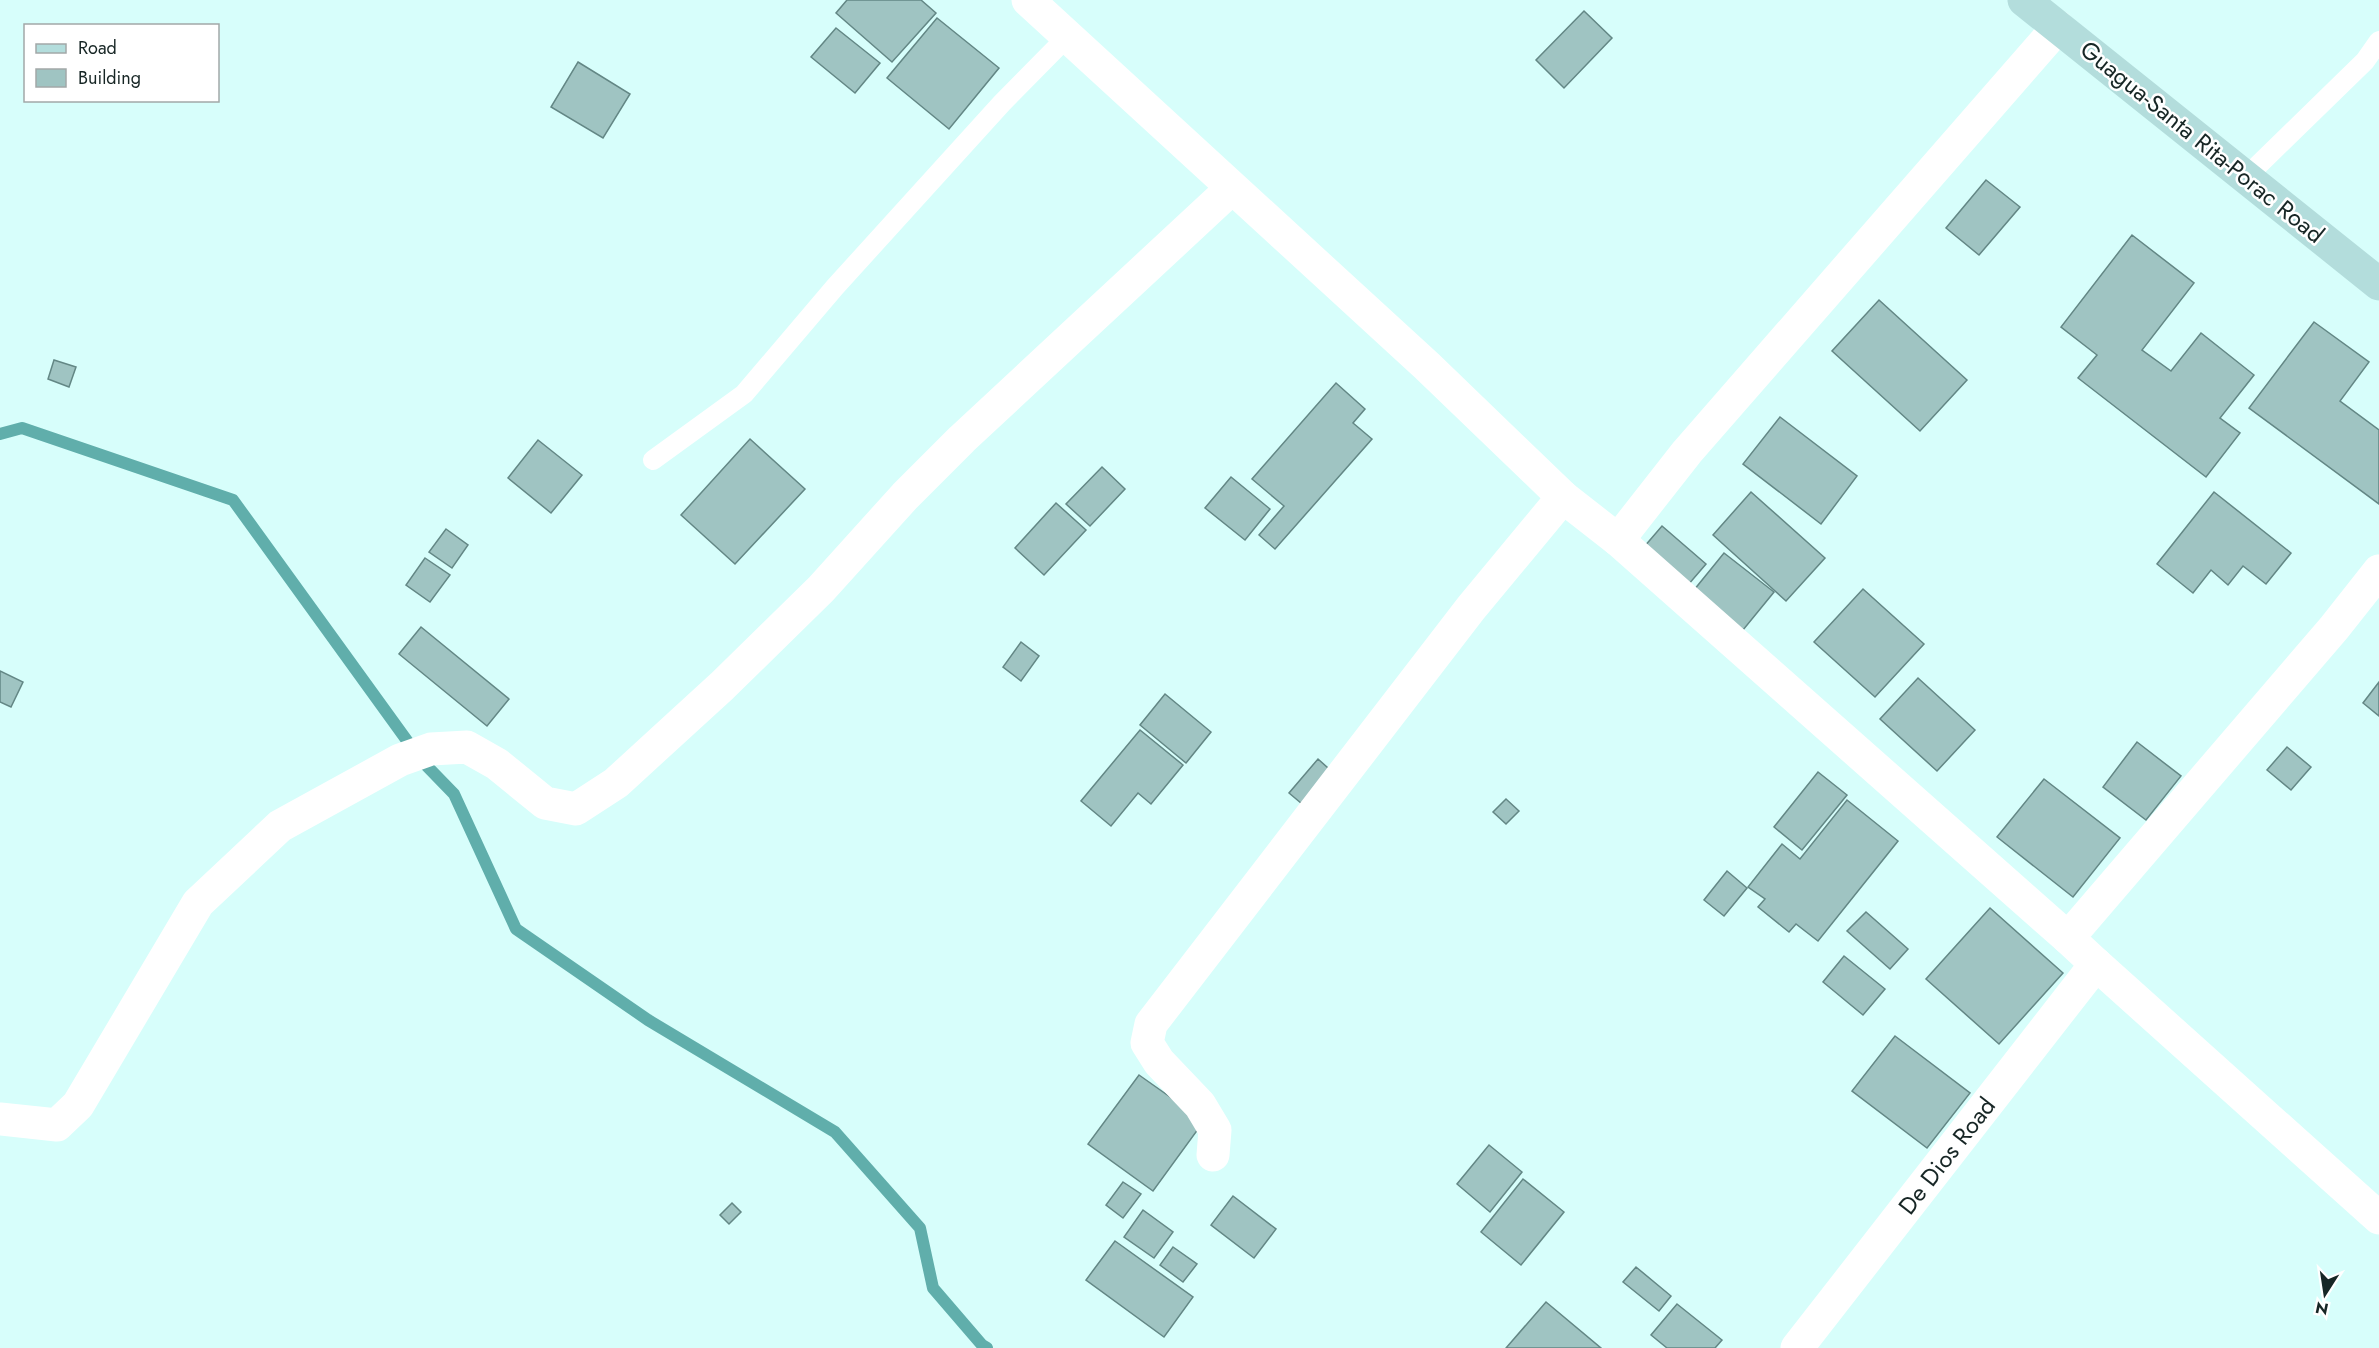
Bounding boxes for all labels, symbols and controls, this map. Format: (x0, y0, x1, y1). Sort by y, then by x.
legend (24, 24, 219, 102)
street label: Guagua-Santa Rita-Porac Road (2073, 32, 2332, 251)
text: Road (78, 35, 117, 61)
text: Building (78, 65, 141, 91)
street label: De Dios Road (1890, 1090, 2004, 1222)
north arrow (2295, 1264, 2355, 1324)
text: N (2313, 1296, 2331, 1321)

